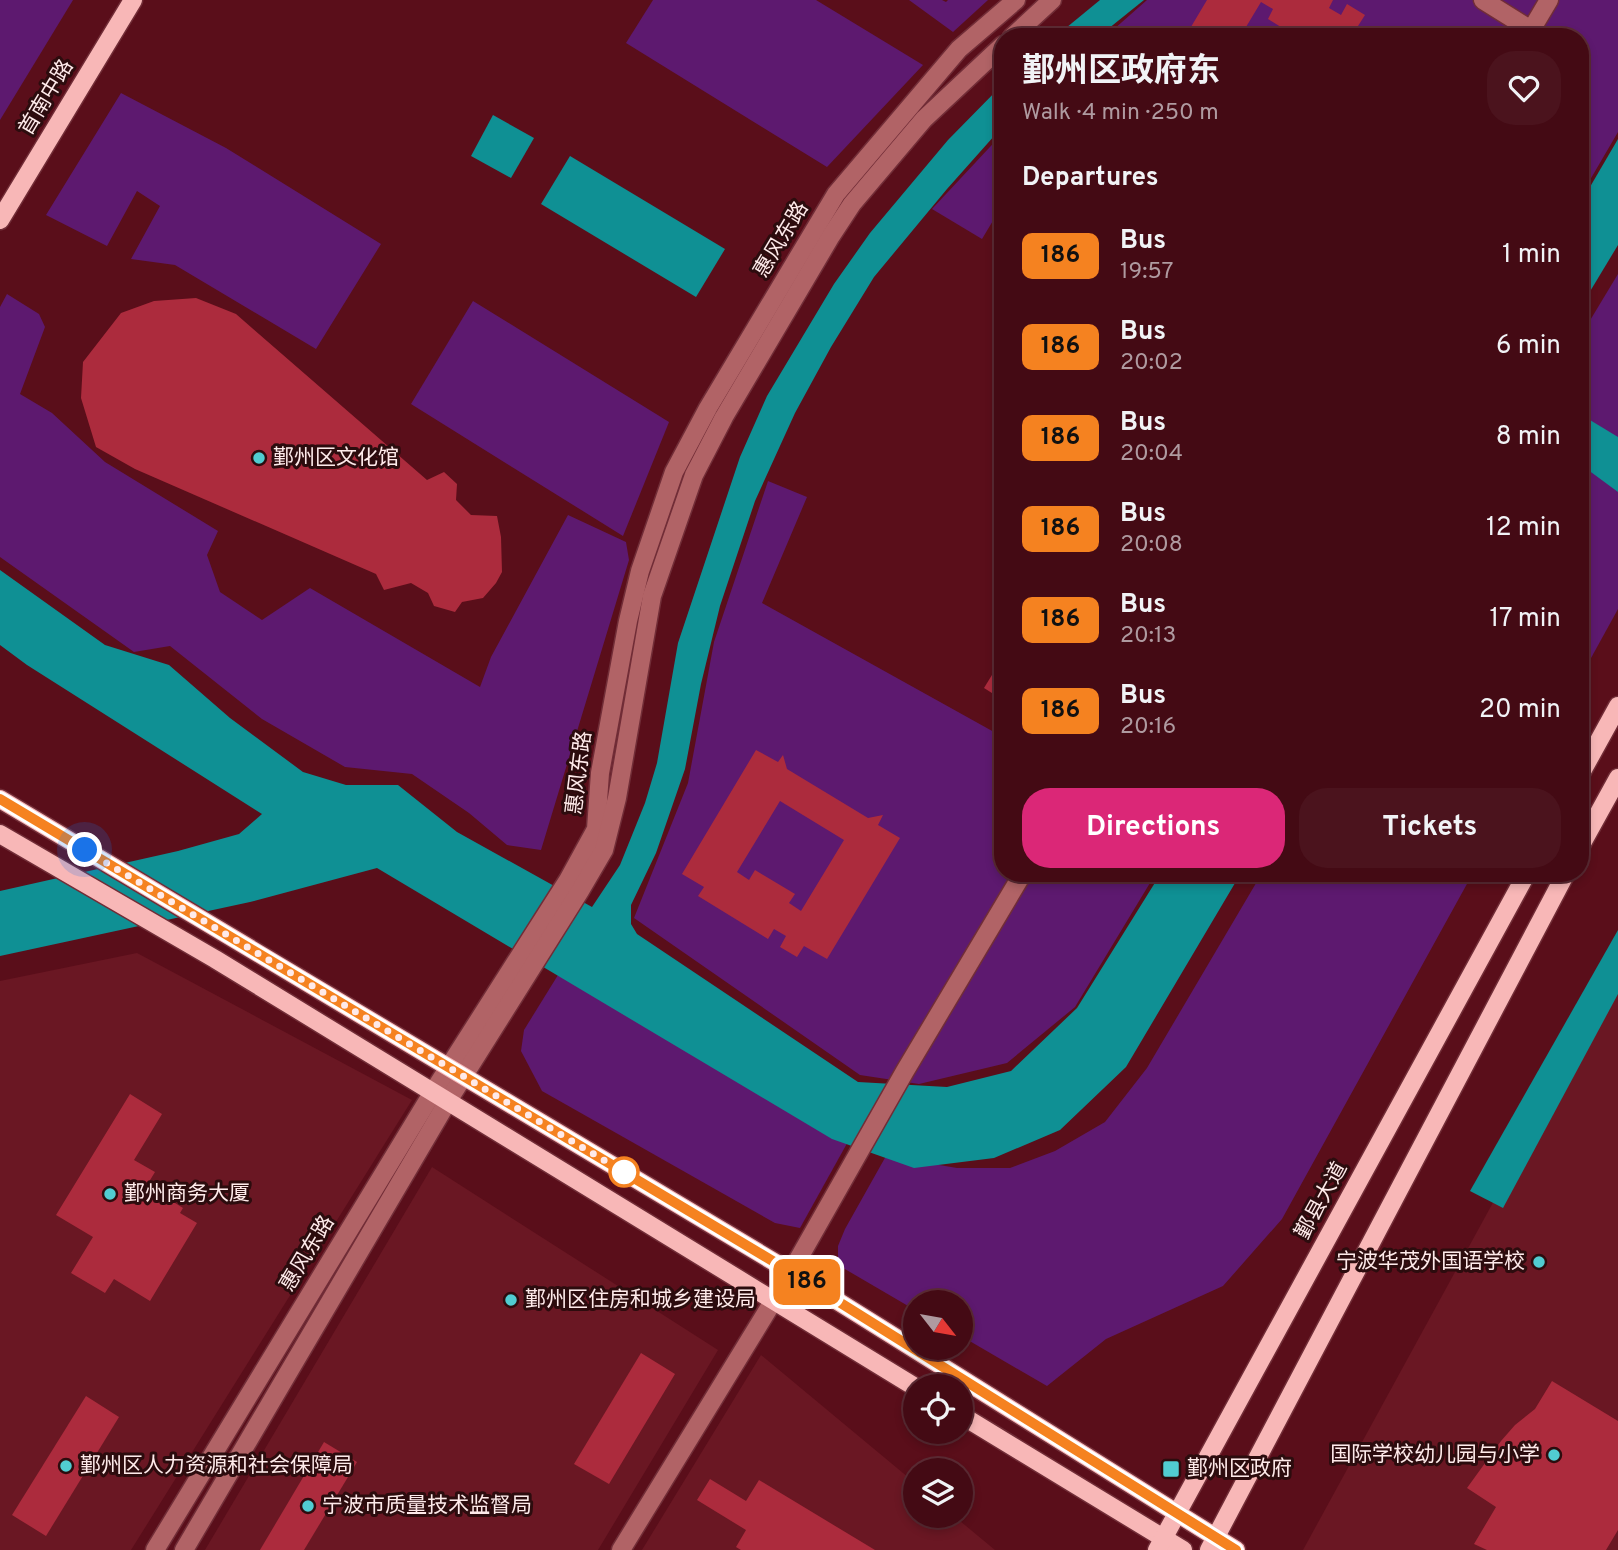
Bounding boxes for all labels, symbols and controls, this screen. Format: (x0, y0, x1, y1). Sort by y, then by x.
button: heart (1487, 51, 1561, 125)
text: 鄞州区政府东 (1022, 52, 1220, 94)
street label: 首南中路 (14, 55, 80, 141)
text: Walk · 4 min · 250 m (1022, 99, 1219, 128)
text: Departures (1022, 162, 1159, 195)
street label: 惠风东路 (749, 197, 815, 283)
text: Bus (1120, 225, 1166, 258)
text: 1 min (1502, 239, 1561, 272)
text: 186 (1041, 241, 1080, 271)
text: 19:57 (1120, 258, 1174, 287)
text: Bus (1120, 316, 1166, 349)
text: 6 min (1496, 330, 1561, 363)
text: 186 (1041, 332, 1080, 362)
text: 20:02 (1120, 349, 1183, 378)
text: Bus (1120, 407, 1166, 440)
text: 8 min (1496, 421, 1561, 454)
text: 186 (1041, 423, 1080, 453)
text: 20:04 (1120, 440, 1183, 469)
place label: 鄞州区文化馆 (273, 445, 399, 472)
marker: 鄞州区文化馆 (251, 450, 267, 466)
text: Bus (1120, 498, 1166, 531)
text: 12 min (1486, 512, 1561, 545)
text: 186 (1041, 514, 1080, 544)
text: 20:08 (1120, 531, 1183, 560)
text: Bus (1120, 589, 1166, 622)
text: 17 min (1489, 603, 1561, 636)
text: 186 (1041, 605, 1080, 635)
text: 20:13 (1120, 622, 1176, 651)
text: Bus (1120, 680, 1166, 713)
text: 20 min (1479, 694, 1561, 727)
text: 186 (1041, 696, 1080, 726)
text: 20:16 (1120, 713, 1176, 742)
street label: 惠风东路 (561, 730, 599, 816)
button: Directions (1022, 788, 1285, 868)
button: Tickets (1299, 788, 1561, 868)
your location (67, 832, 102, 867)
unlabelled marker (609, 1157, 639, 1187)
street label: 鄞县大道 (1290, 1158, 1354, 1244)
place label: 鄞州商务大厦 (124, 1181, 250, 1208)
marker: 鄞州商务大厦 (102, 1186, 118, 1202)
street label: 惠风东路 (275, 1211, 341, 1297)
place label: 宁波华茂外国语学校 (1336, 1249, 1525, 1276)
marker: 宁波华茂外国语学校 (1531, 1254, 1547, 1270)
line badge: 186 (767, 1259, 847, 1305)
text: 186 (787, 1267, 827, 1297)
place label: 鄞州区住房和城乡建设局 (525, 1287, 756, 1314)
north arrow (903, 1290, 973, 1360)
map controls (903, 1290, 973, 1528)
marker: 鄞州区住房和城乡建设局 (503, 1292, 519, 1308)
button: locate (903, 1374, 973, 1444)
place label: 国际学校幼儿园与小学 (1330, 1442, 1540, 1469)
marker: 国际学校幼儿园与小学 (1546, 1447, 1562, 1463)
place label: 鄞州区人力资源和社会保障局 (80, 1453, 353, 1480)
place label: 鄞州区政府 (1187, 1456, 1292, 1483)
marker: 鄞州区人力资源和社会保障局 (58, 1458, 74, 1474)
button: layers (903, 1458, 973, 1528)
marker: 鄞州区政府 (1161, 1459, 1181, 1479)
place label: 宁波市质量技术监督局 (322, 1493, 532, 1520)
marker: 宁波市质量技术监督局 (300, 1498, 316, 1514)

